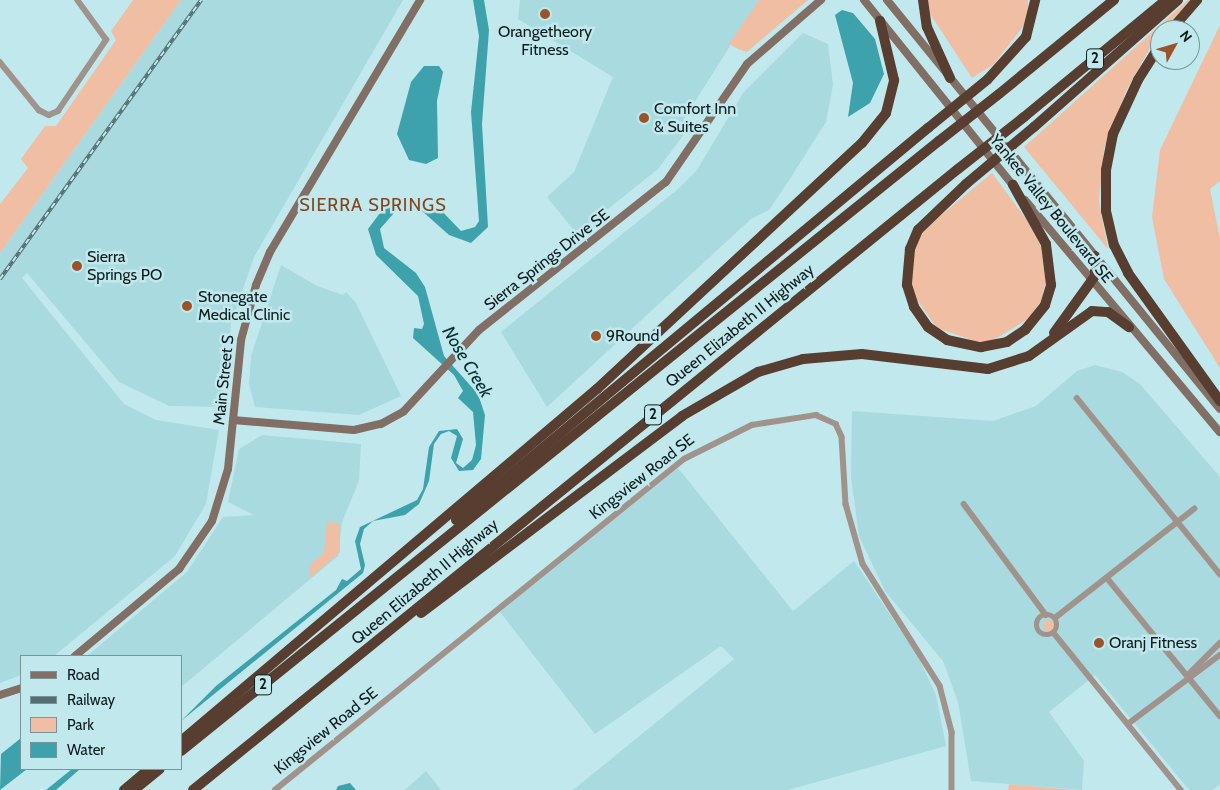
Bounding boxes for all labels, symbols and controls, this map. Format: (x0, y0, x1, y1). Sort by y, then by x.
marker: Orangetheory Fitness (539, 8, 551, 20)
north arrow (1150, 20, 1200, 70)
place label: Orangetheory Fitness (498, 22, 592, 60)
text: N (1176, 27, 1196, 46)
road number: 2 (1085, 46, 1105, 72)
place label: Comfort Inn & Suites (654, 99, 736, 137)
marker: Comfort Inn & Suites (638, 112, 650, 124)
street label: Yankee Valley Boulevard SE (985, 131, 1117, 287)
district label: SIERRA SPRINGS (298, 194, 448, 216)
street label: Sierra Springs Drive SE (481, 205, 613, 315)
place label: Sierra Springs PO (87, 247, 162, 285)
marker: Sierra Springs PO (71, 260, 83, 272)
street label: Queen Elizabeth II Highway (662, 260, 818, 392)
place label: Stonegate Medical Clinic (198, 287, 290, 325)
marker: Stonegate Medical Clinic (180, 299, 194, 313)
water label: Nose Creek (437, 322, 497, 402)
place label: 9Round (606, 326, 659, 346)
marker: 9Round (590, 330, 602, 342)
street label: Main Street S (210, 334, 238, 426)
road number: 2 (643, 402, 663, 428)
street label: Kingsview Road SE (586, 430, 698, 524)
street label: Queen Elizabeth II Highway (348, 515, 502, 649)
place label: Oranj Fitness (1109, 633, 1197, 653)
marker: Oranj Fitness (1093, 637, 1105, 649)
legend (20, 655, 182, 770)
text: Road (67, 666, 100, 684)
road number: 2 (253, 672, 273, 698)
street label: Kingsview Road SE (270, 683, 382, 779)
text: Railway (67, 691, 115, 709)
text: Park (67, 716, 94, 734)
text: Water (67, 741, 105, 759)

